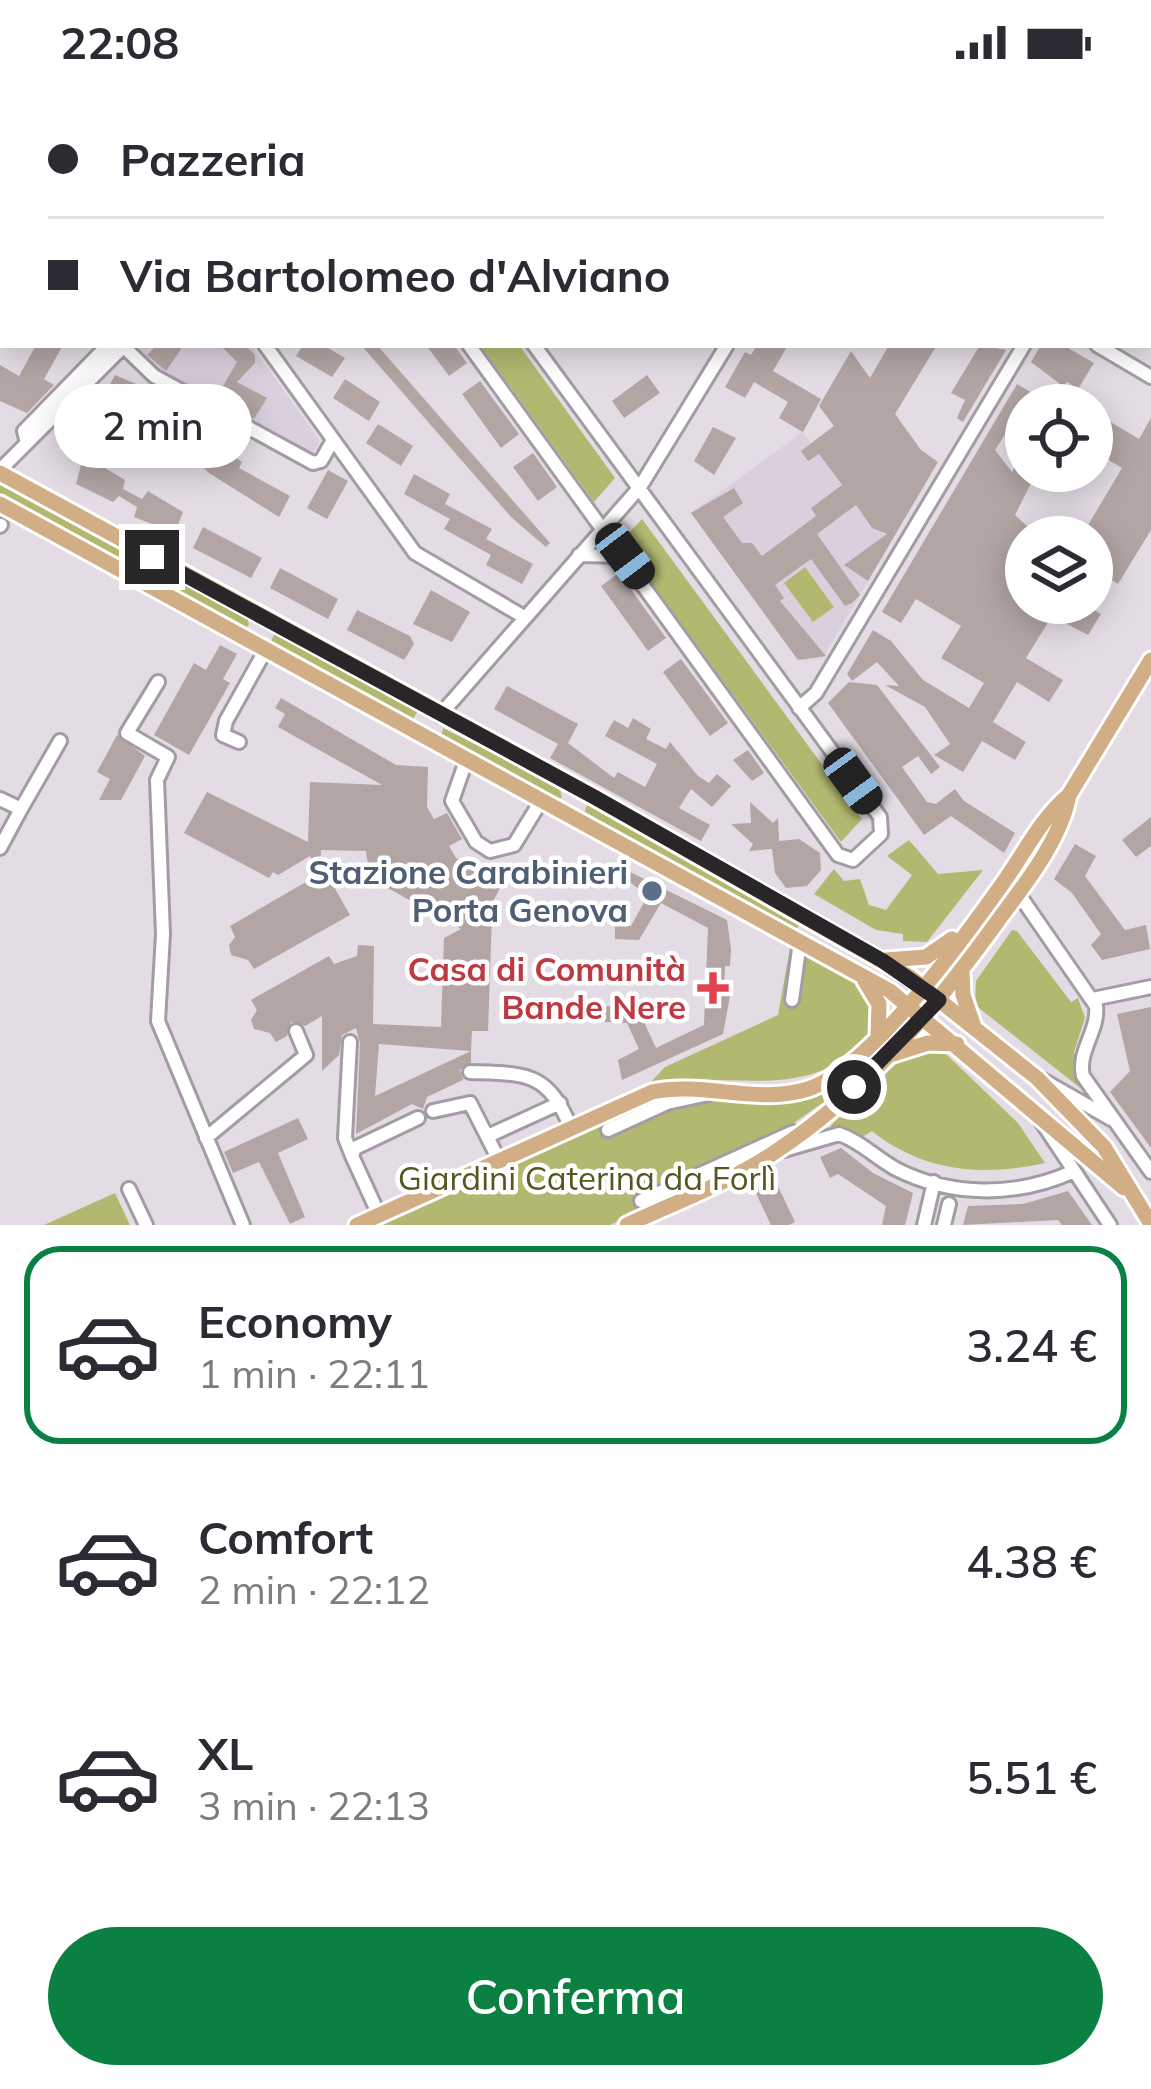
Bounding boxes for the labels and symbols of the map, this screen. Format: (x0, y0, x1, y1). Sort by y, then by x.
callout: 2 min (53, 383, 251, 467)
car (589, 516, 661, 596)
route end (125, 530, 179, 584)
car (817, 741, 889, 821)
place label: Stazione Carabinieri Porta Genova (308, 851, 628, 930)
marker: Stazione Carabinieri Porta Genova (639, 878, 665, 904)
place label: Casa di Comunità Bande Nere (408, 948, 686, 1027)
marker: Casa di Comunità Bande Nere (697, 972, 729, 1004)
route start (827, 1060, 881, 1114)
park label: Giardini Caterina da Forlì (398, 1157, 776, 1198)

